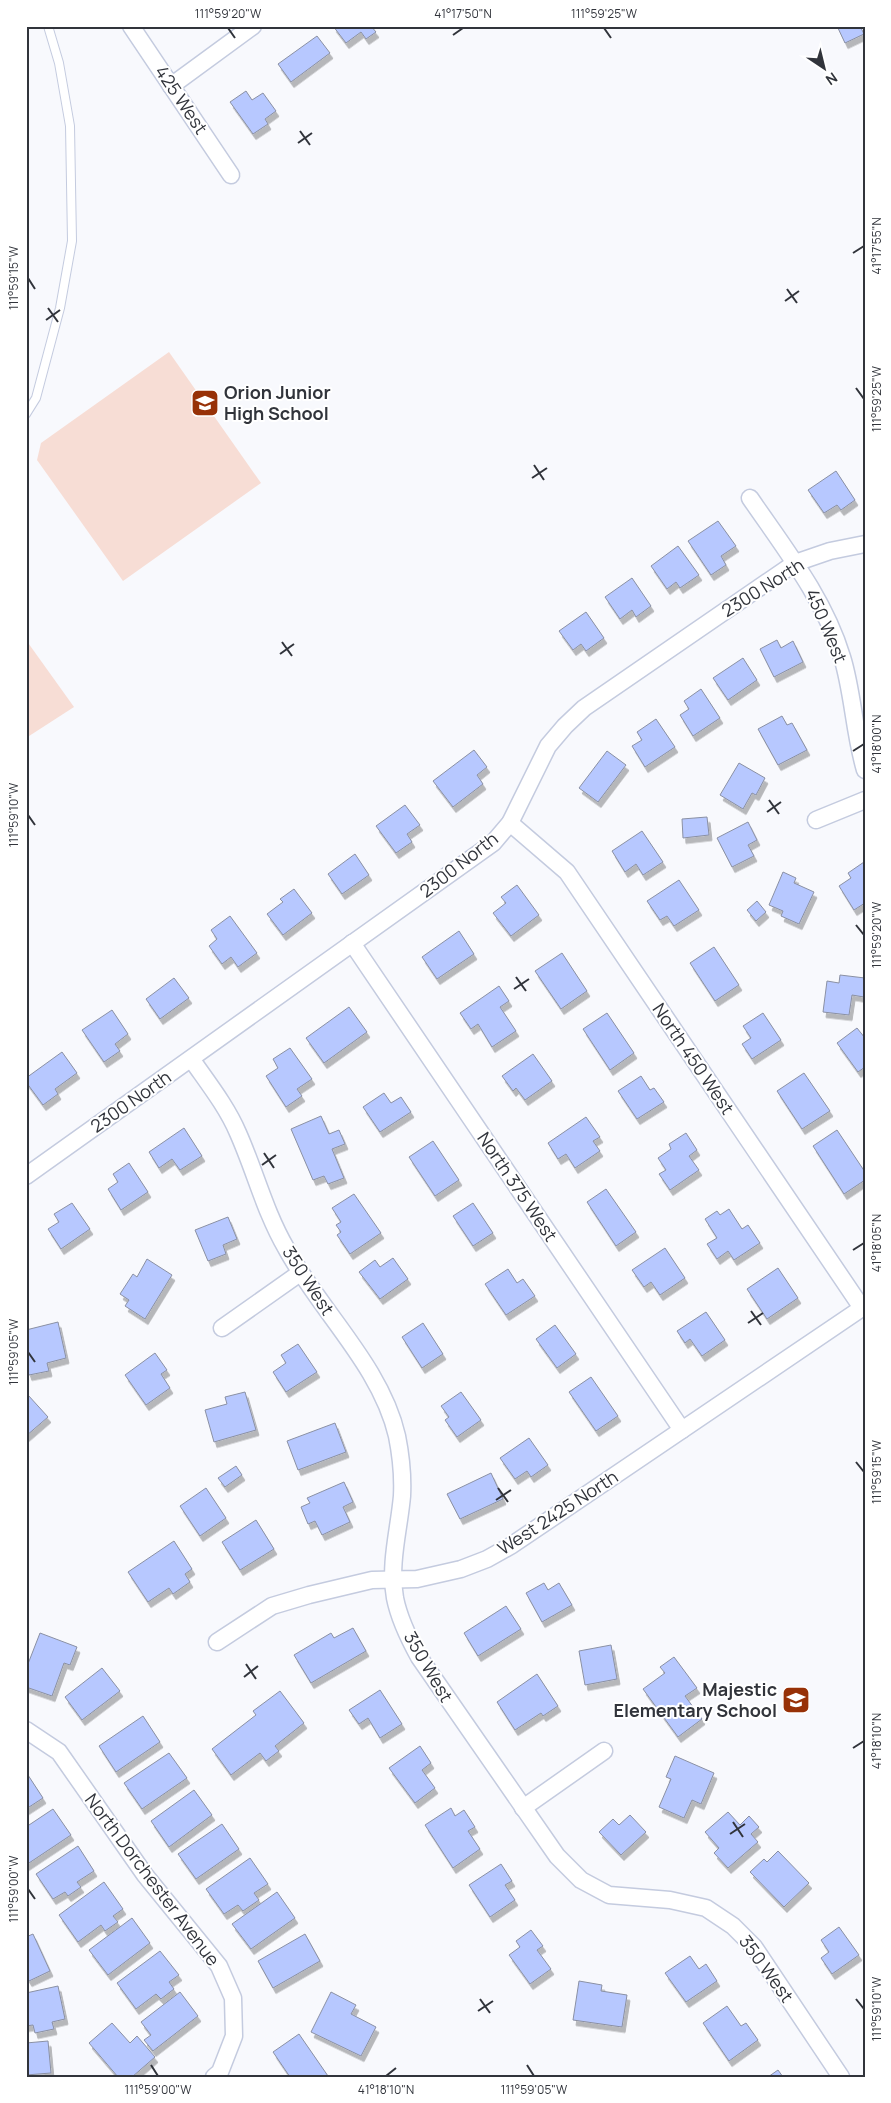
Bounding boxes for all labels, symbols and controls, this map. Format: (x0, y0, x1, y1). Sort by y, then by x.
text: 111°59'20"W (195, 5, 262, 22)
text: 41°17'50"N (434, 5, 492, 22)
text: 111°59'25"W (571, 5, 638, 22)
north arrow (798, 42, 848, 92)
street label: 425 West (150, 60, 214, 138)
text: N (822, 68, 841, 90)
text: 41°17'55"N (868, 217, 885, 275)
text: 111°59'15"W (5, 245, 22, 310)
text: 111°59'25"W (868, 365, 885, 432)
place label: Orion Junior High School (224, 380, 331, 425)
school or university icon: Orion Junior High School (190, 388, 220, 418)
street label: 2300 North (717, 552, 808, 622)
street label: 450 West (801, 585, 853, 666)
text: 41°18'00"N (868, 715, 885, 773)
text: 111°59'10"W (5, 782, 22, 847)
street label: 2300 North (414, 826, 502, 902)
text: 111°59'20"W (868, 901, 885, 968)
street label: North 450 West (648, 998, 740, 1119)
street label: 2300 North (85, 1065, 175, 1138)
street label: North 375 West (472, 1127, 563, 1246)
text: 41°18'05"N (868, 1214, 885, 1272)
street label: 350 West (278, 1241, 340, 1320)
text: 111°59'05"W (5, 1318, 22, 1385)
text: 111°59'15"W (868, 1439, 885, 1504)
street label: West 2425 North (493, 1464, 622, 1560)
street label: 350 West (399, 1627, 459, 1706)
place label: Majestic Elementary School (614, 1677, 777, 1722)
school or university icon: Majestic Elementary School (781, 1685, 811, 1715)
text: 41°18'10"N (868, 1713, 885, 1769)
street label: North Dorchester Avenue (80, 1788, 225, 1970)
text: 111°59'00"W (5, 1855, 22, 1922)
street label: 350 West (734, 1930, 799, 2007)
text: 111°59'10"W (868, 1976, 885, 2041)
text: 111°59'00"W (125, 2081, 192, 2098)
text: 41°18'10"N (358, 2081, 414, 2098)
text: 111°59'05"W (501, 2081, 568, 2098)

